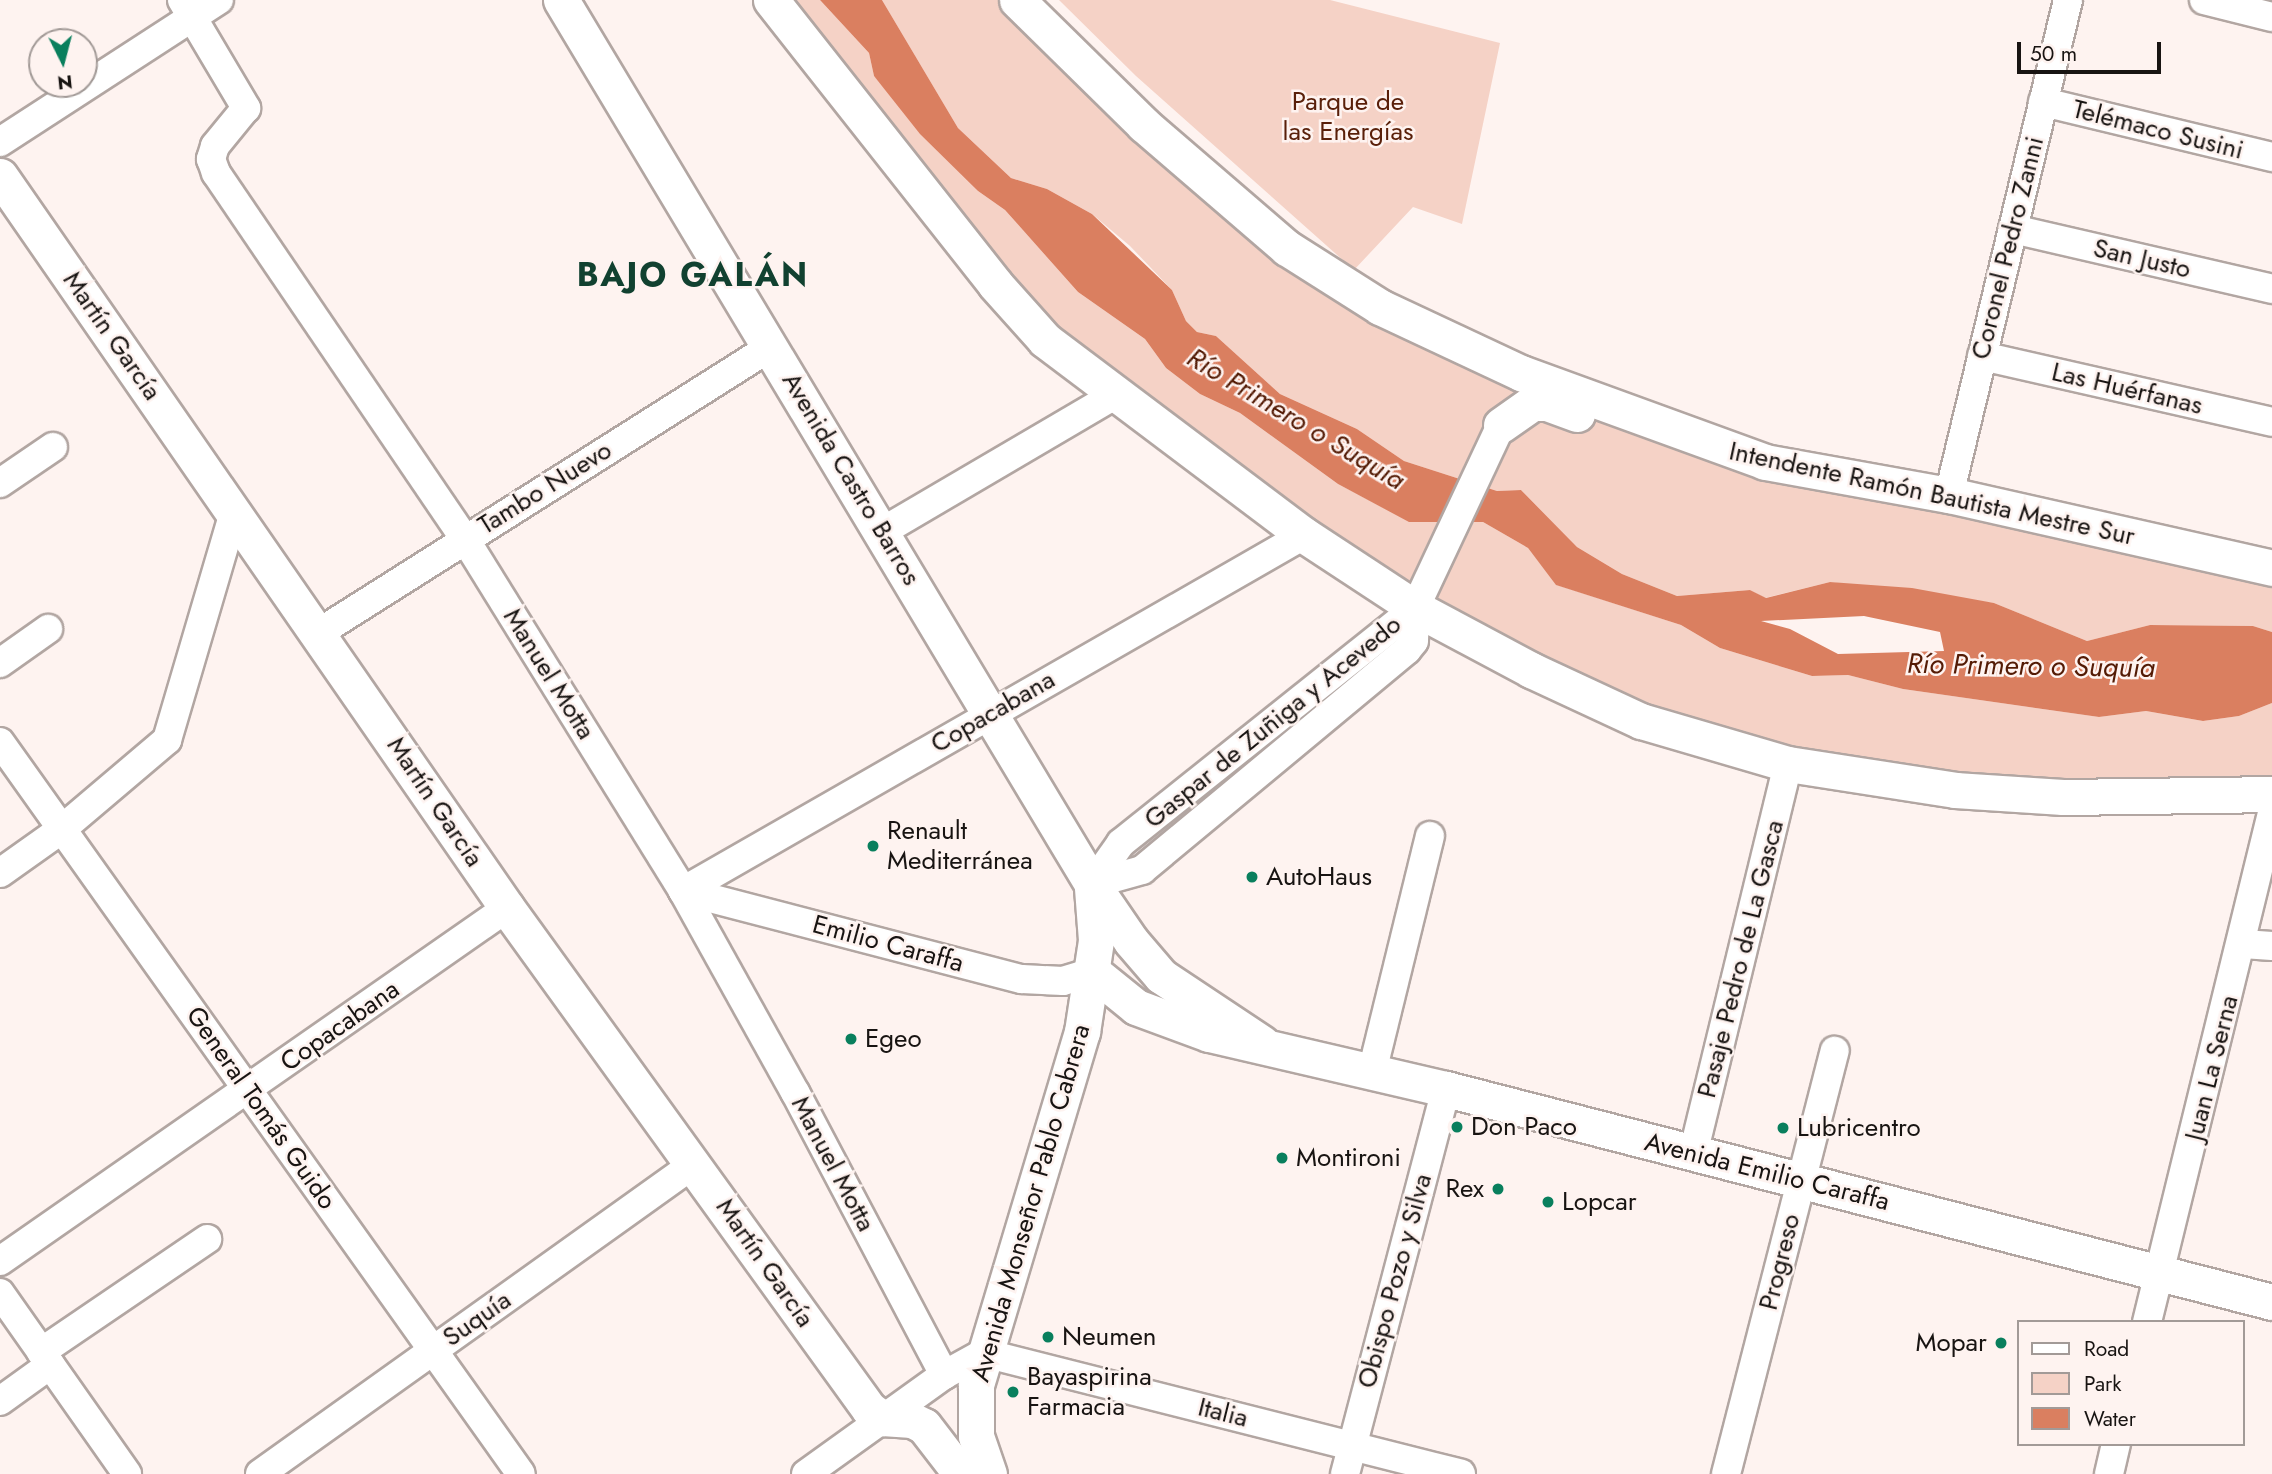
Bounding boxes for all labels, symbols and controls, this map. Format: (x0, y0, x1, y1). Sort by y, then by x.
north arrow (28, 28, 98, 98)
scale bar (2020, 28, 2164, 72)
text: 50 m (2030, 39, 2077, 69)
text: N (56, 68, 74, 97)
park label: Parque de las Energías (1282, 86, 1414, 148)
street label: Telémaco Susini (2069, 94, 2247, 166)
street label: Coronel Pedro Zanni (1965, 133, 2051, 363)
street label: San Justo (2090, 233, 2194, 285)
district label: BAJO GALÁN (578, 255, 808, 295)
street label: Martín García (56, 266, 168, 406)
water label: Río Primero o Suquía (1181, 341, 1411, 497)
street label: Las Huérfanas (2049, 357, 2205, 421)
street label: Avenida Castro Barros (775, 367, 927, 591)
street label: Tambo Nuevo (473, 435, 617, 541)
street label: Intendente Ramón Bautista Mestre Sur (1726, 436, 2138, 552)
street label: Manuel Motta (496, 603, 602, 745)
street label: Gaspar de Zuñiga y Acevedo (1138, 609, 1408, 835)
water label: Río Primero o Suquía (1907, 647, 2155, 685)
street label: Copacabana (926, 664, 1060, 760)
street label: Martín García (380, 731, 490, 873)
place label: Renault Mediterránea (887, 815, 1033, 876)
street label: Pasaje Pedro de La Gasca (1691, 817, 1791, 1101)
marker: Renault Mediterránea (865, 838, 881, 854)
place label: AutoHaus (1266, 861, 1372, 893)
marker: AutoHaus (1244, 869, 1260, 885)
street label: Emilio Caraffa (809, 909, 967, 979)
street label: Copacabana (275, 974, 405, 1078)
street label: Juan La Serna (2179, 992, 2245, 1144)
street label: General Tomás Guido (179, 1001, 343, 1215)
street label: Avenida Monseñor Pablo Cabrera (965, 1021, 1097, 1385)
place label: Egeo (865, 1023, 922, 1055)
marker: Egeo (843, 1031, 859, 1047)
street label: Manuel Motta (784, 1091, 882, 1237)
place label: Don Paco (1471, 1111, 1577, 1143)
place label: Lubricentro (1797, 1112, 1921, 1144)
marker: Don Paco (1449, 1119, 1465, 1135)
marker: Lubricentro (1775, 1120, 1791, 1136)
street label: Avenida Emilio Caraffa (1641, 1126, 1893, 1218)
place label: Montironi (1296, 1142, 1401, 1174)
marker: Montironi (1274, 1150, 1290, 1166)
street label: Obispo Pozo y Silva (1351, 1171, 1439, 1391)
place label: Rex (1446, 1173, 1484, 1205)
marker: Rex (1490, 1181, 1506, 1197)
place label: Lopcar (1562, 1186, 1637, 1218)
street label: Martín García (709, 1193, 821, 1333)
marker: Lopcar (1540, 1194, 1556, 1210)
street label: Progreso (1753, 1211, 1807, 1313)
street label: Suquía (437, 1285, 517, 1353)
legend (2016, 1320, 2244, 1446)
place label: Neumen (1062, 1321, 1157, 1353)
place label: Mopar (1916, 1327, 1987, 1359)
marker: Neumen (1040, 1329, 1056, 1345)
text: Road (2084, 1334, 2129, 1364)
marker: Mopar (1993, 1335, 2009, 1351)
place label: Bayaspirina Farmacia (1027, 1361, 1152, 1422)
text: Park (2084, 1369, 2121, 1399)
marker: Bayaspirina Farmacia (1005, 1384, 1021, 1400)
street label: Italia (1195, 1392, 1251, 1434)
text: Water (2084, 1404, 2136, 1434)

